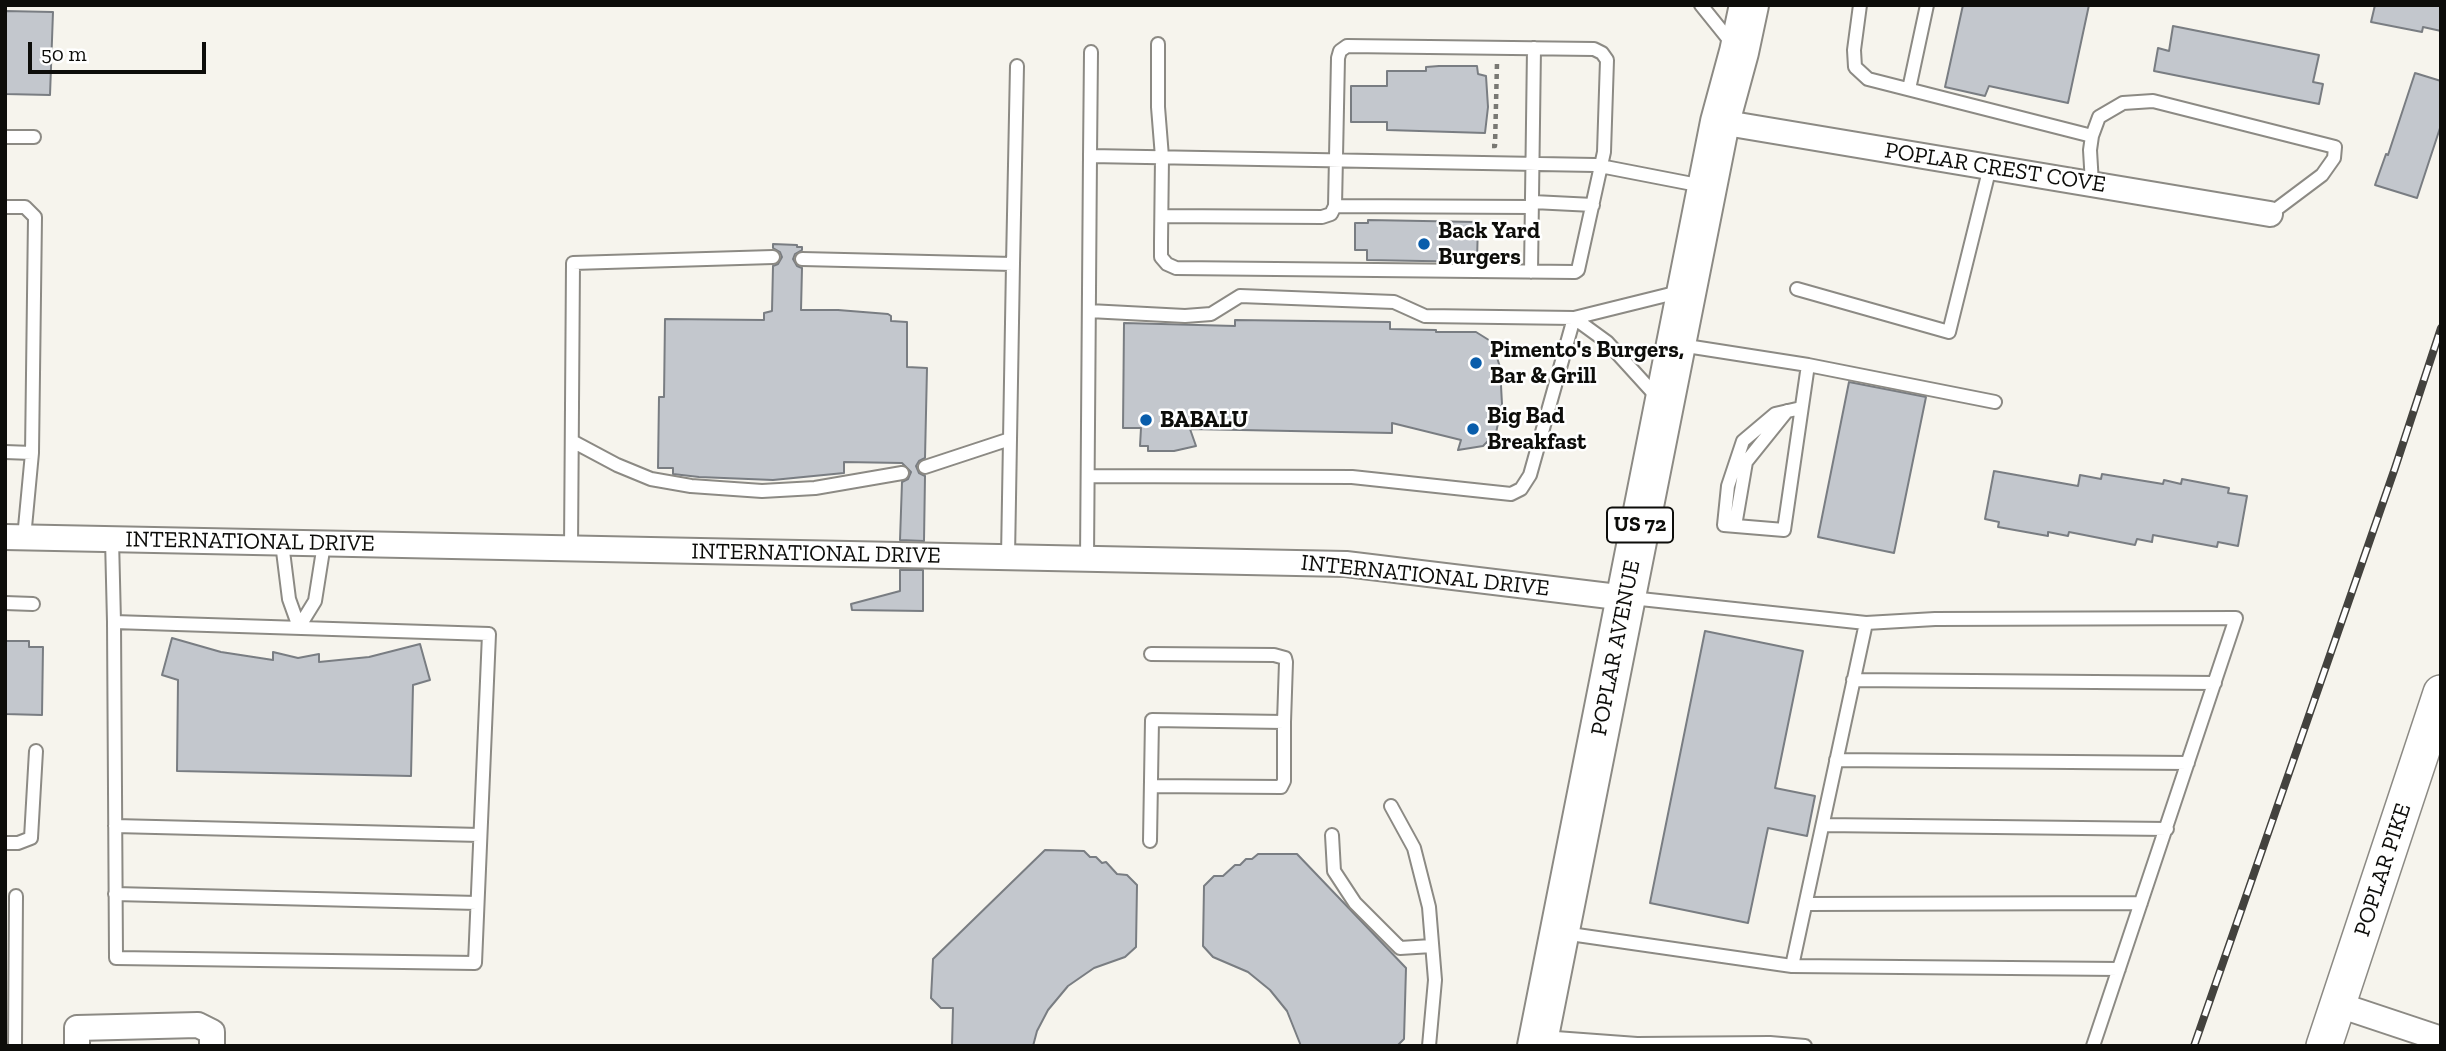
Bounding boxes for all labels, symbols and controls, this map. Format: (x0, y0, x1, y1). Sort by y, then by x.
scale bar (32, 28, 210, 72)
text: 50 m (41, 41, 87, 66)
street label: POPLAR CREST COVE (1883, 137, 2107, 199)
place label: Back Yard Burgers (1438, 217, 1540, 271)
marker: Back Yard Burgers (1416, 236, 1432, 252)
place label: Pimento's Burgers, Bar & Grill (1490, 336, 1684, 390)
marker: Pimento's Burgers, Bar & Grill (1468, 355, 1484, 371)
place label: Big Bad Breakfast (1487, 402, 1586, 456)
place label: BABALU (1160, 406, 1248, 434)
marker: BABALU (1138, 412, 1154, 428)
marker: Big Bad Breakfast (1465, 421, 1481, 437)
road number: US 72 (1607, 508, 1673, 542)
street label: INTERNATIONAL DRIVE (125, 526, 375, 558)
street label: INTERNATIONAL DRIVE (691, 538, 941, 570)
street label: INTERNATIONAL DRIVE (1300, 549, 1550, 603)
street label: POPLAR AVENUE (1585, 558, 1647, 738)
street label: POPLAR PIKE (2349, 800, 2417, 940)

